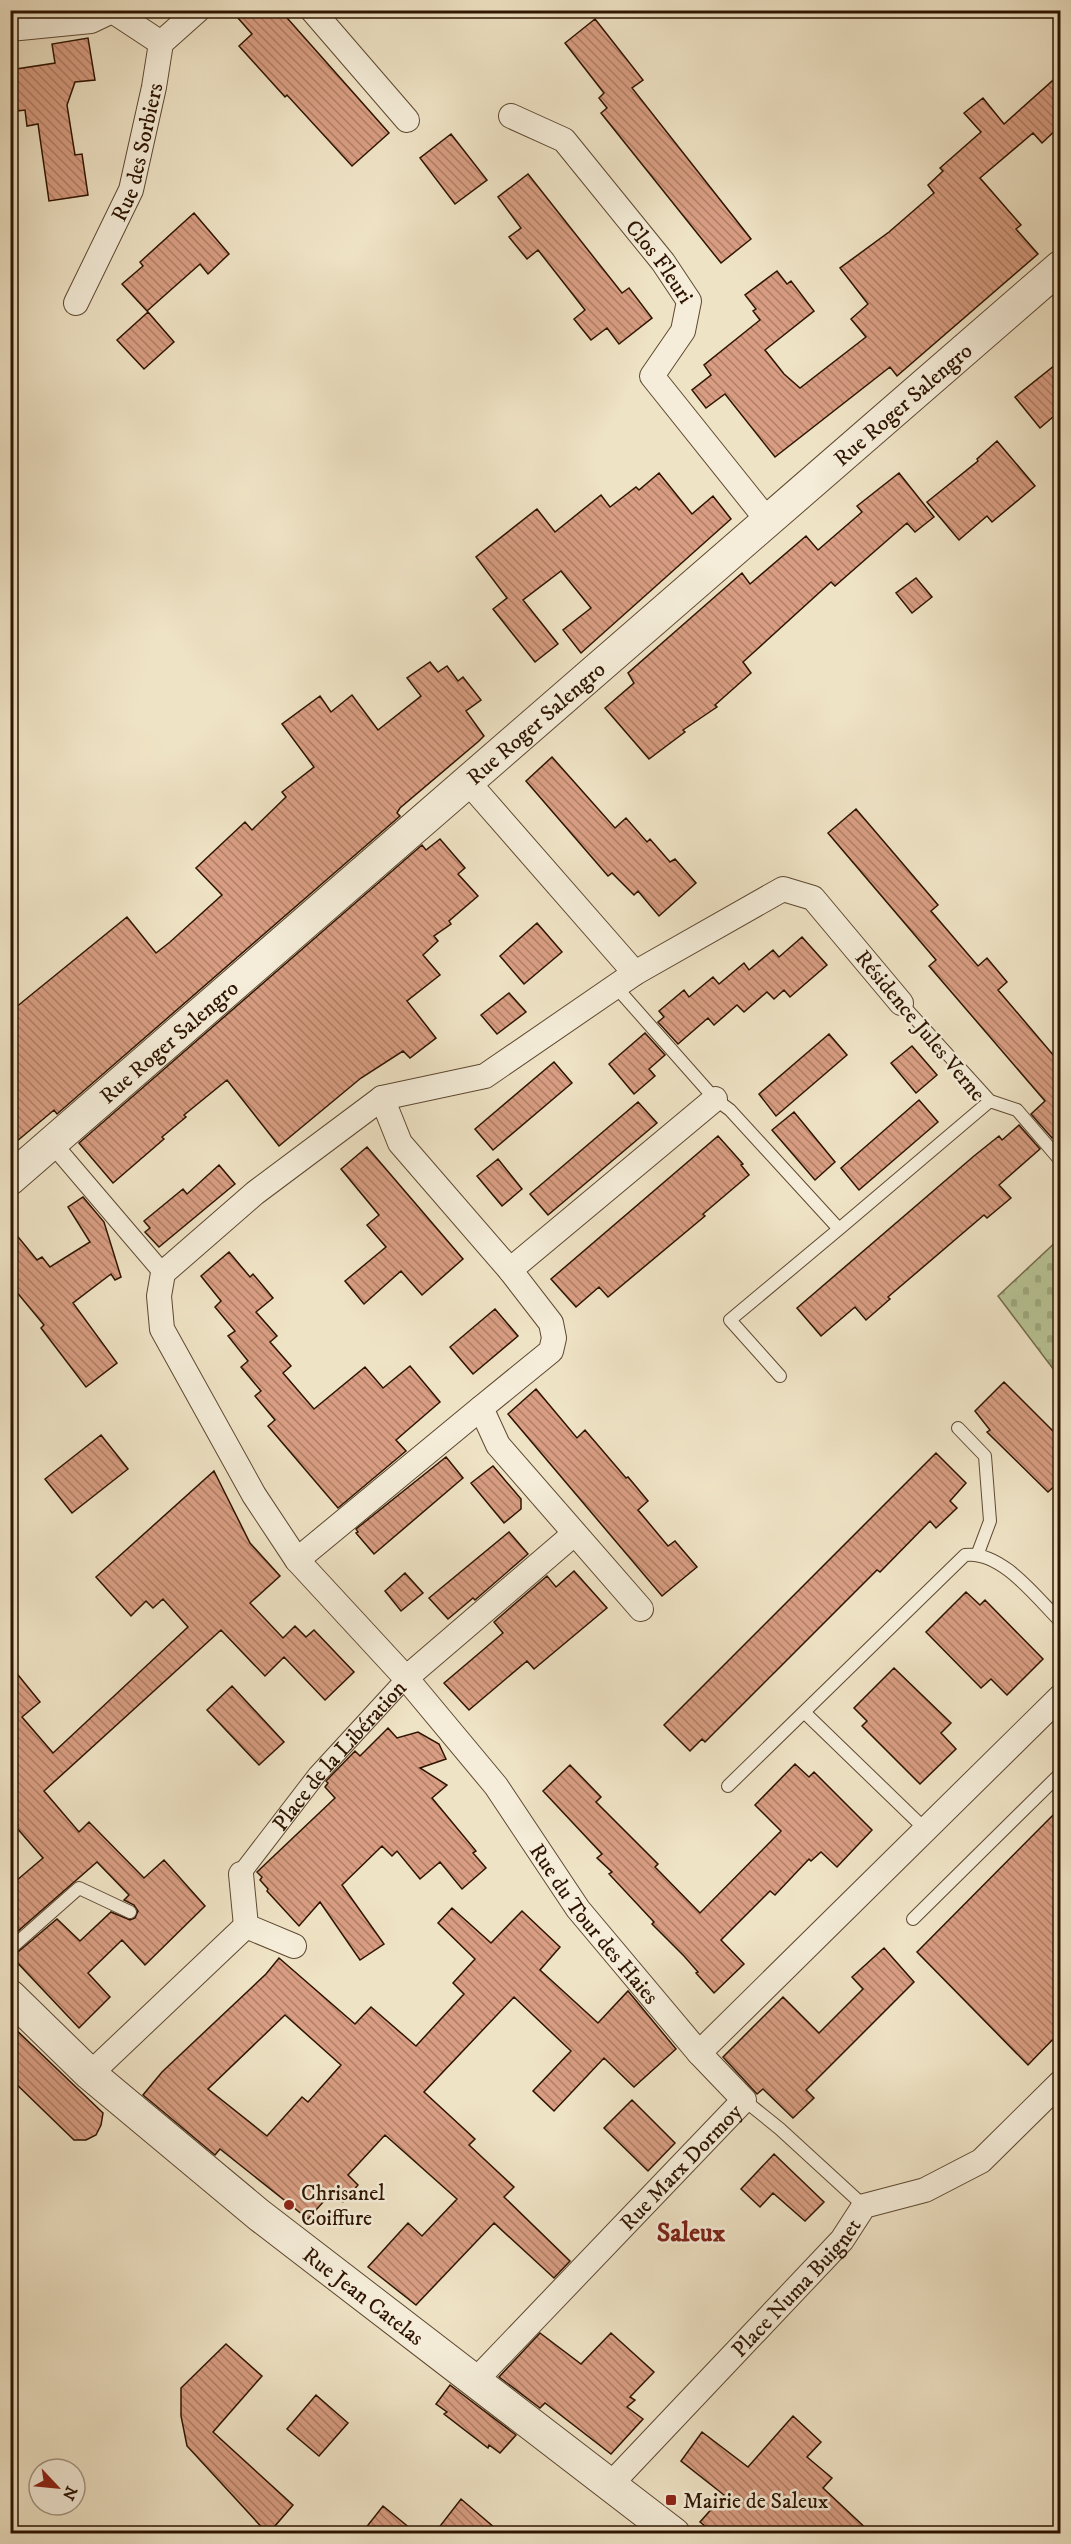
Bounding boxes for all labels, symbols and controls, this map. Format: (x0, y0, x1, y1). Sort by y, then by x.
street label: Rue des Sorbiers (106, 81, 169, 226)
street label: Clos Fleuri (619, 215, 699, 309)
street label: Rue Roger Salengro (829, 338, 978, 473)
street label: Rue Roger Salengro (462, 656, 611, 791)
street label: Résidence Jules Verne (849, 945, 991, 1107)
street label: Rue Roger Salengro (95, 975, 244, 1110)
street label: Place de la Libération (267, 1675, 413, 1837)
street label: Rue du Tour des Haies (523, 1839, 664, 2010)
street label: Rue Marx Dormoy (615, 2098, 749, 2236)
place label: Chrisanel Coiffure (301, 2180, 385, 2232)
marker: Chrisanel Coiffure (282, 2198, 296, 2212)
street label: Place Numa Buignet (726, 2214, 867, 2363)
district label: Saleux (657, 2217, 725, 2250)
street label: Rue Jean Catelas (297, 2242, 429, 2352)
north arrow (27, 2457, 87, 2517)
text: N (58, 2483, 81, 2503)
place label: Mairie de Saleux (683, 2488, 829, 2515)
marker: Mairie de Saleux (664, 2493, 678, 2507)

